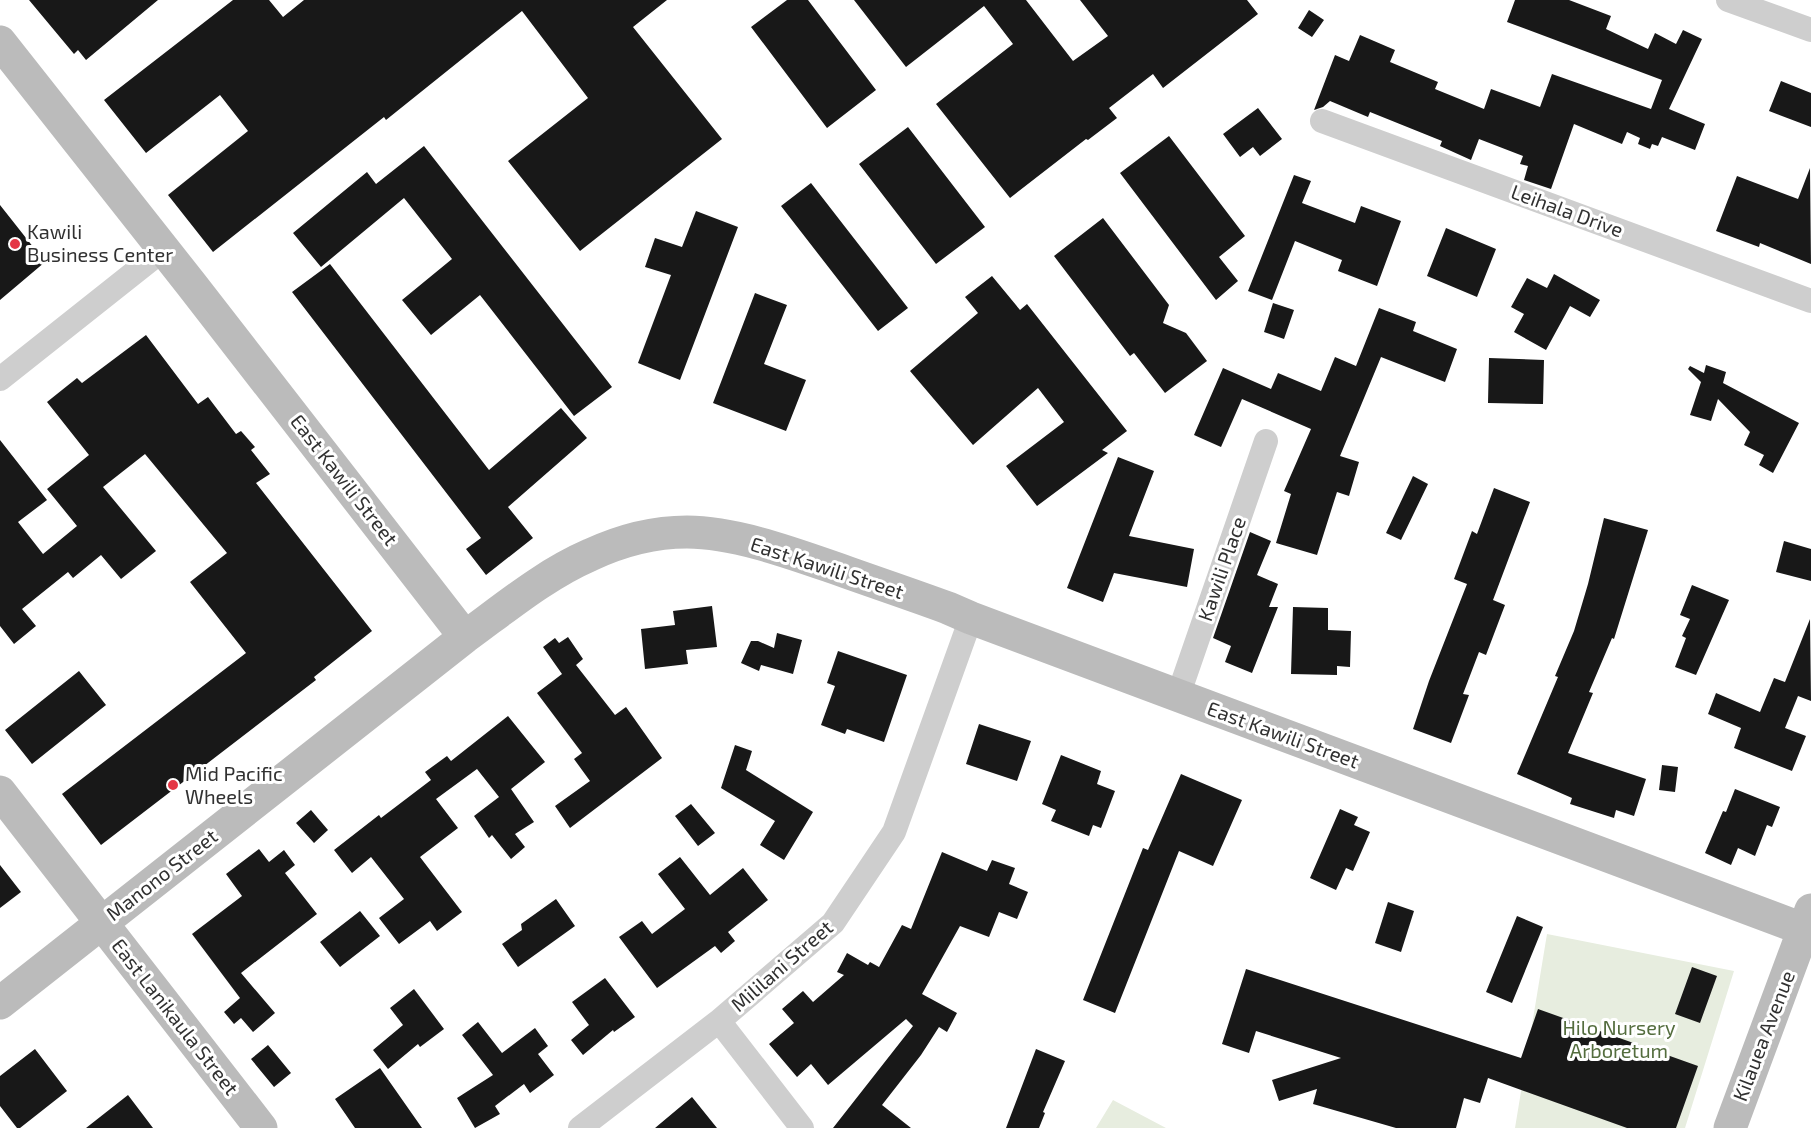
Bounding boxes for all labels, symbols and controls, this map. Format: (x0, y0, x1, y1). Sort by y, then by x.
street label: Leihala Drive (1508, 179, 1627, 241)
place label: Kawili Business Center (27, 219, 173, 266)
marker: Kawili Business Center (8, 237, 22, 251)
street label: East Kawili Street (286, 409, 404, 550)
street label: Kawili Place (1192, 513, 1250, 624)
street label: East Kawili Street (748, 531, 907, 603)
street label: East Kawili Street (1204, 695, 1363, 773)
place label: Mid Pacific Wheels (185, 761, 283, 808)
marker: Mid Pacific Wheels (166, 778, 180, 792)
street label: Manono Street (101, 823, 222, 925)
street label: Mililani Street (726, 914, 837, 1016)
street label: East Lanikaula Street (107, 933, 245, 1100)
street label: Kilauea Avenue (1727, 967, 1799, 1104)
park label: Hilo Nursery Arboretum (1562, 1015, 1676, 1062)

